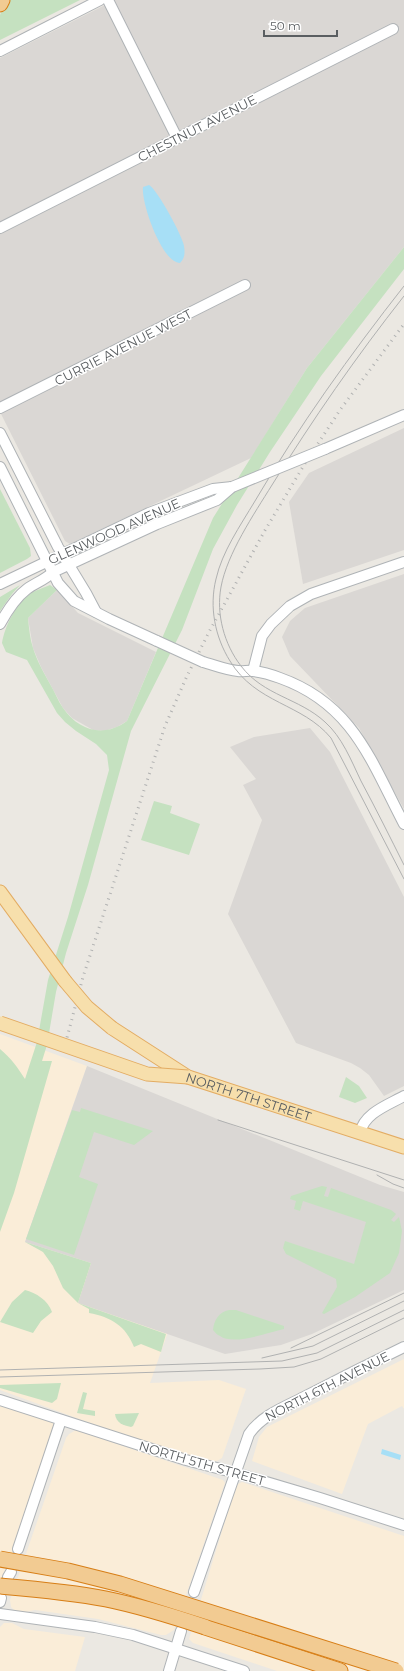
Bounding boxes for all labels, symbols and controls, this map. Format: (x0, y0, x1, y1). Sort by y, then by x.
scale bar (264, 12, 337, 38)
text: 50 m (270, 18, 301, 33)
street label: CHESTNUT AVENUE (135, 91, 259, 165)
street label: CURRIE AVENUE WEST (52, 305, 195, 389)
street label: GLENWOOD AVENUE (45, 495, 183, 567)
street label: NORTH 7TH STREET (184, 1069, 314, 1125)
street label: NORTH 6TH AVENUE (262, 1348, 392, 1424)
street label: NORTH 5TH STREET (137, 1437, 267, 1489)

